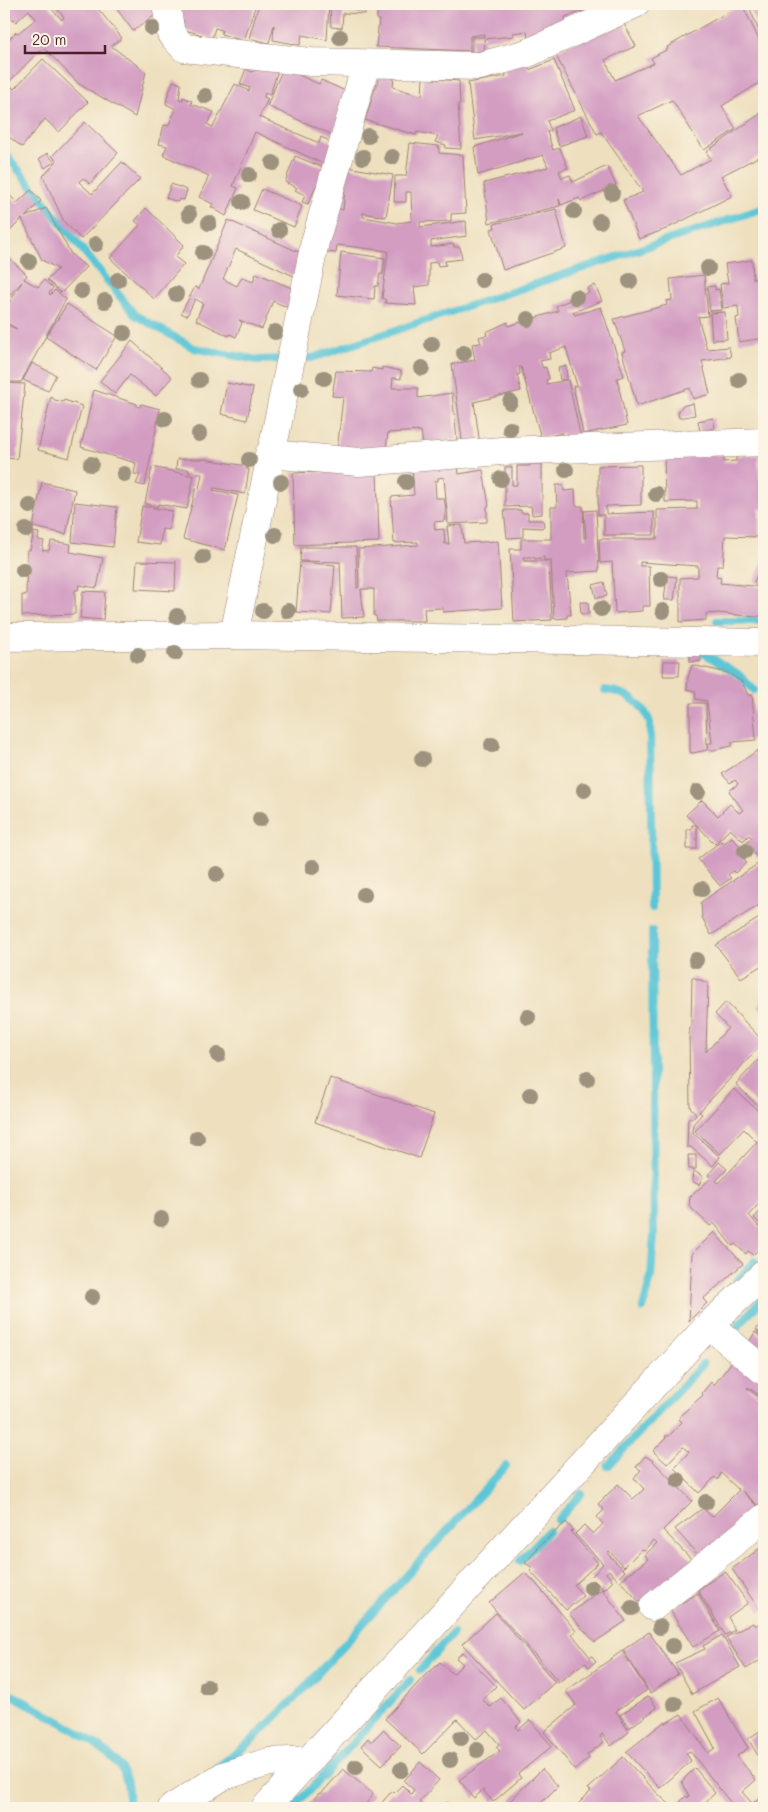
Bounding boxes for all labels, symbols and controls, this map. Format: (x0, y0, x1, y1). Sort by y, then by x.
scale bar (25, 22, 105, 54)
text: 20 m (32, 29, 66, 49)

